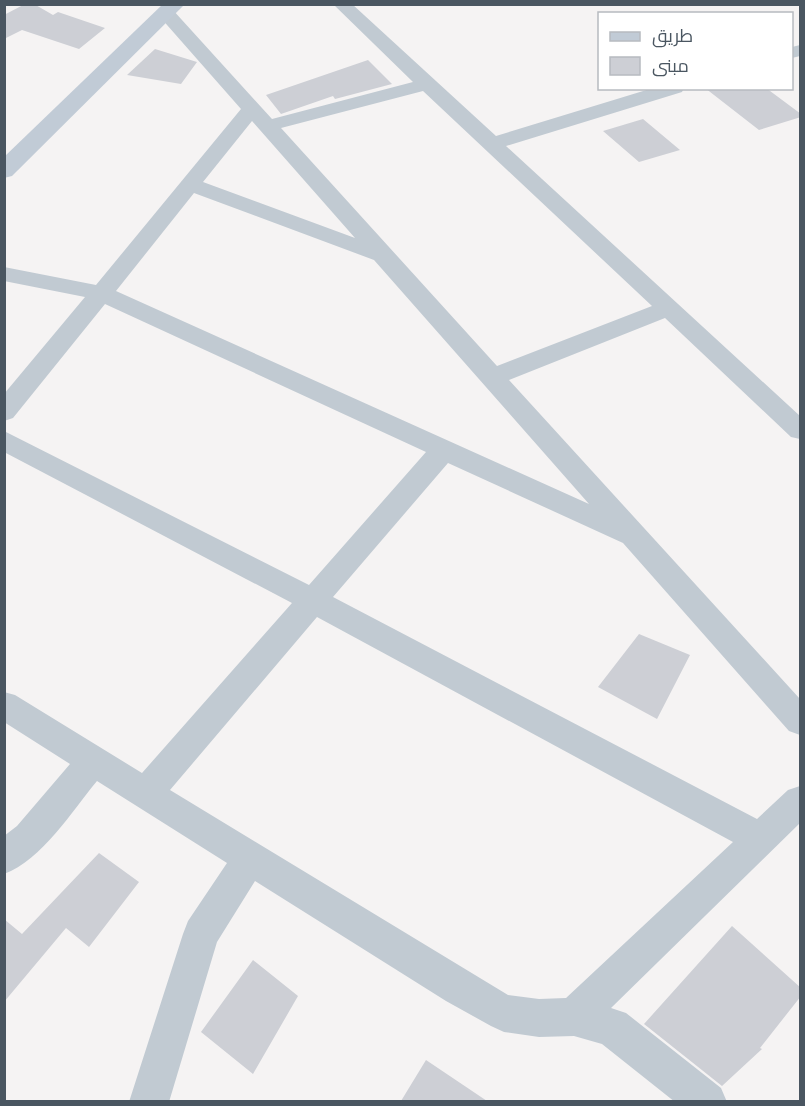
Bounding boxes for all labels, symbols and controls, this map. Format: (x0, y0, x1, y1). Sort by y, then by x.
legend (598, 12, 793, 90)
text: طريق (652, 23, 693, 49)
text: مبنى (652, 53, 689, 79)

